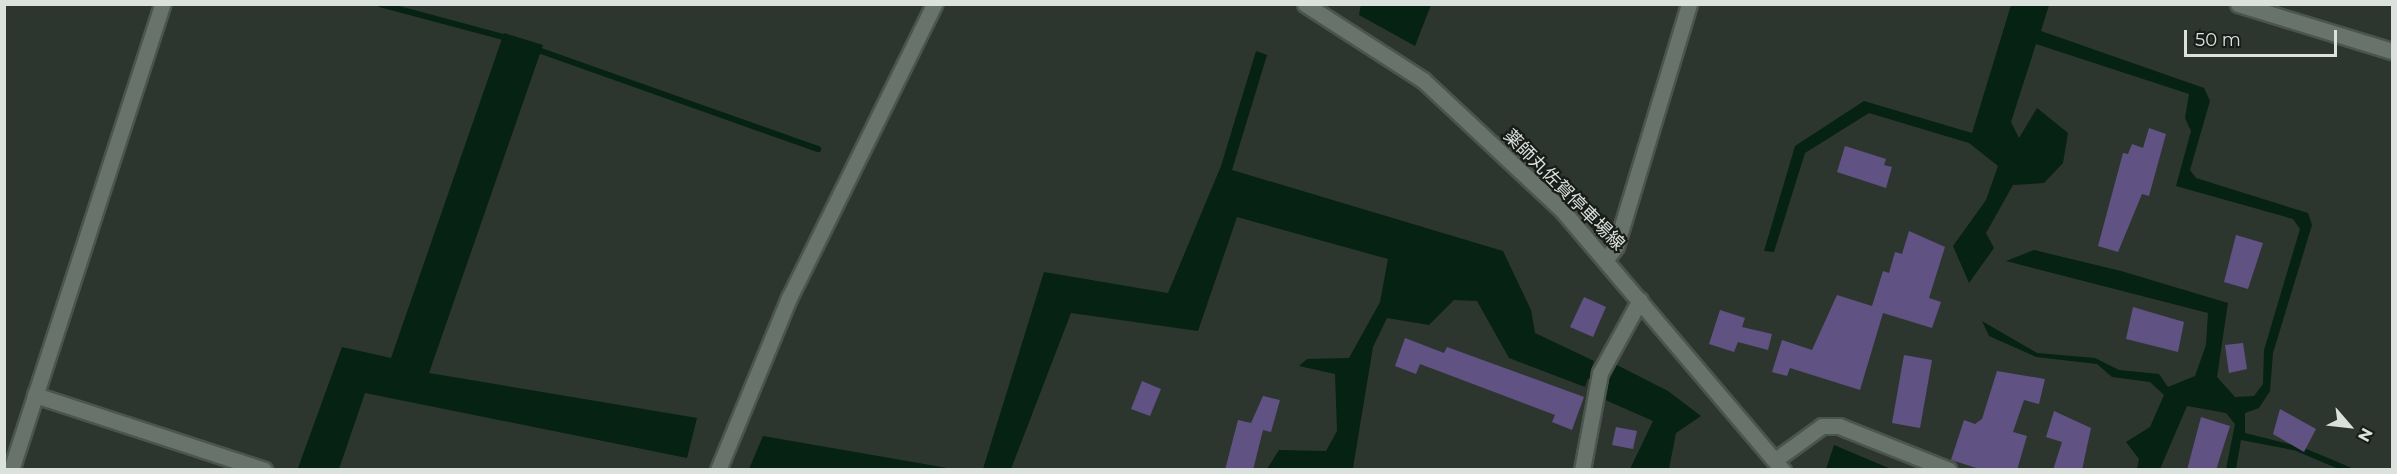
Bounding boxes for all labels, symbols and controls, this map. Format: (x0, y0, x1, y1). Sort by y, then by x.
scale bar (2187, 18, 2340, 56)
text: 50 m (2195, 29, 2241, 51)
street label: 薬師丸佐賀停車場線 (1499, 125, 1629, 255)
north arrow (2319, 396, 2379, 456)
text: N (2354, 425, 2377, 445)

